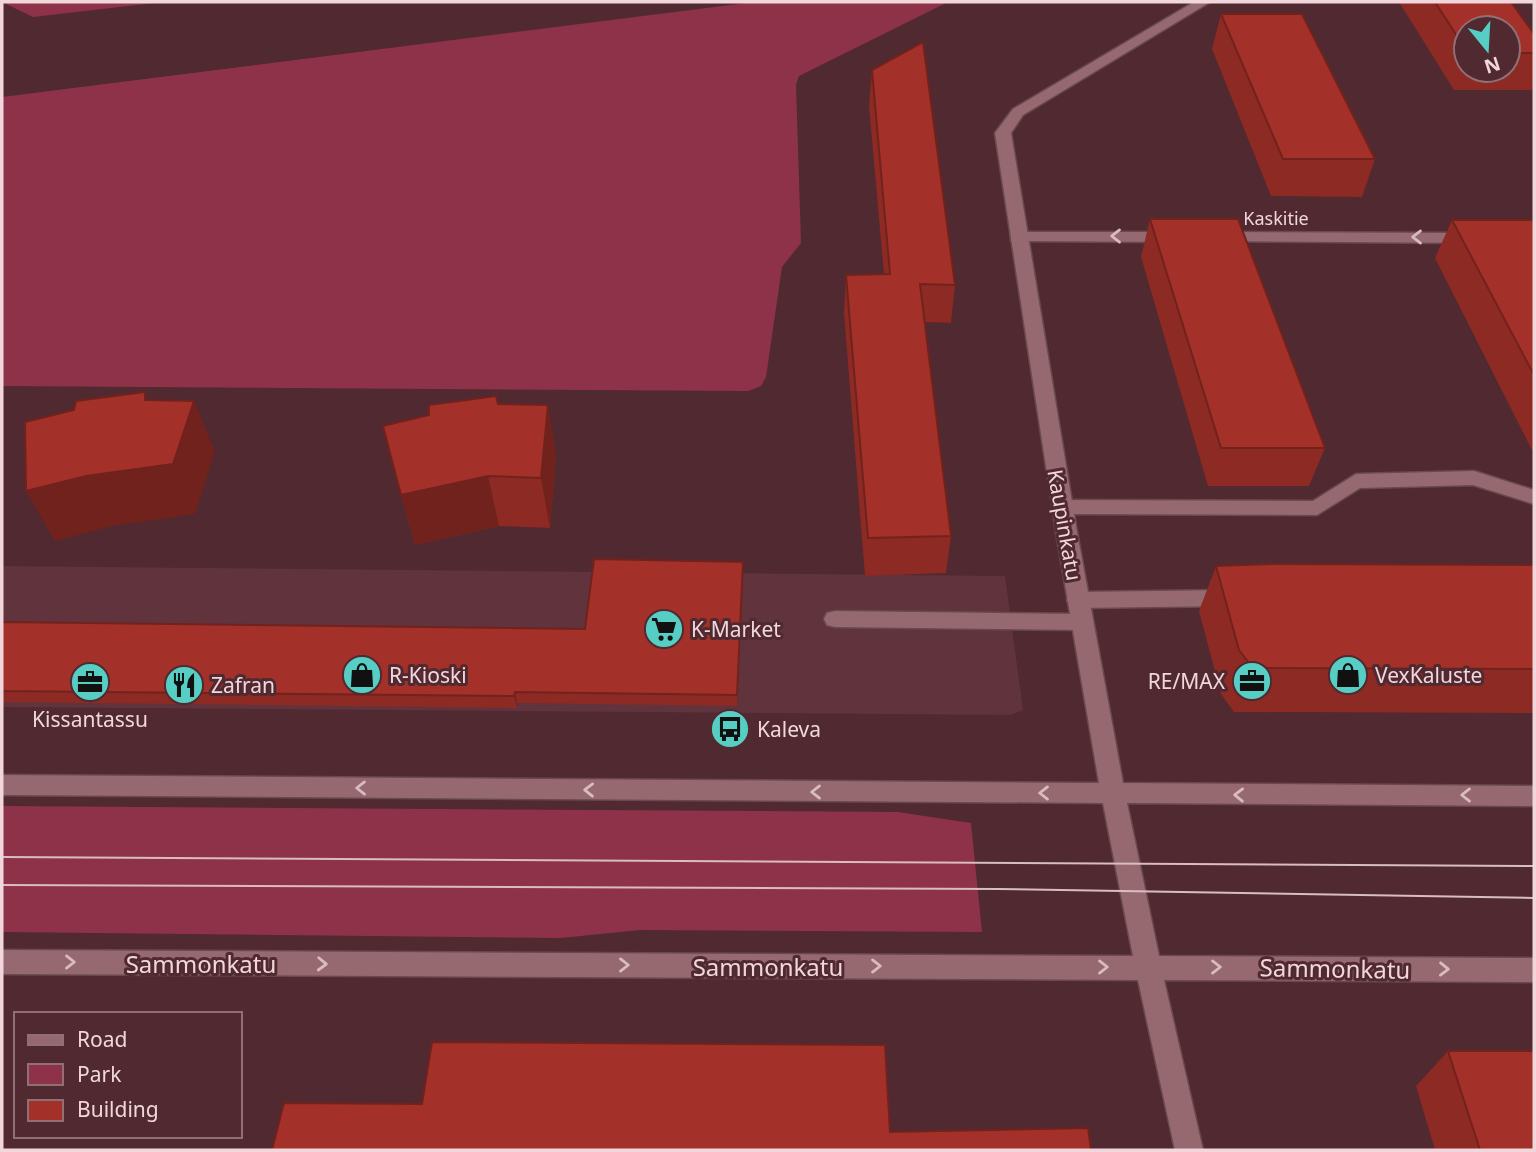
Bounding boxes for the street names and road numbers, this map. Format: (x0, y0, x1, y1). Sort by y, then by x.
street label: Kaskitie (1243, 206, 1309, 230)
street label: Kaupinkatu (1041, 467, 1089, 583)
street label: Sammonkatu (126, 947, 276, 980)
street label: Sammonkatu (693, 950, 843, 983)
street label: Sammonkatu (1259, 950, 1411, 986)

